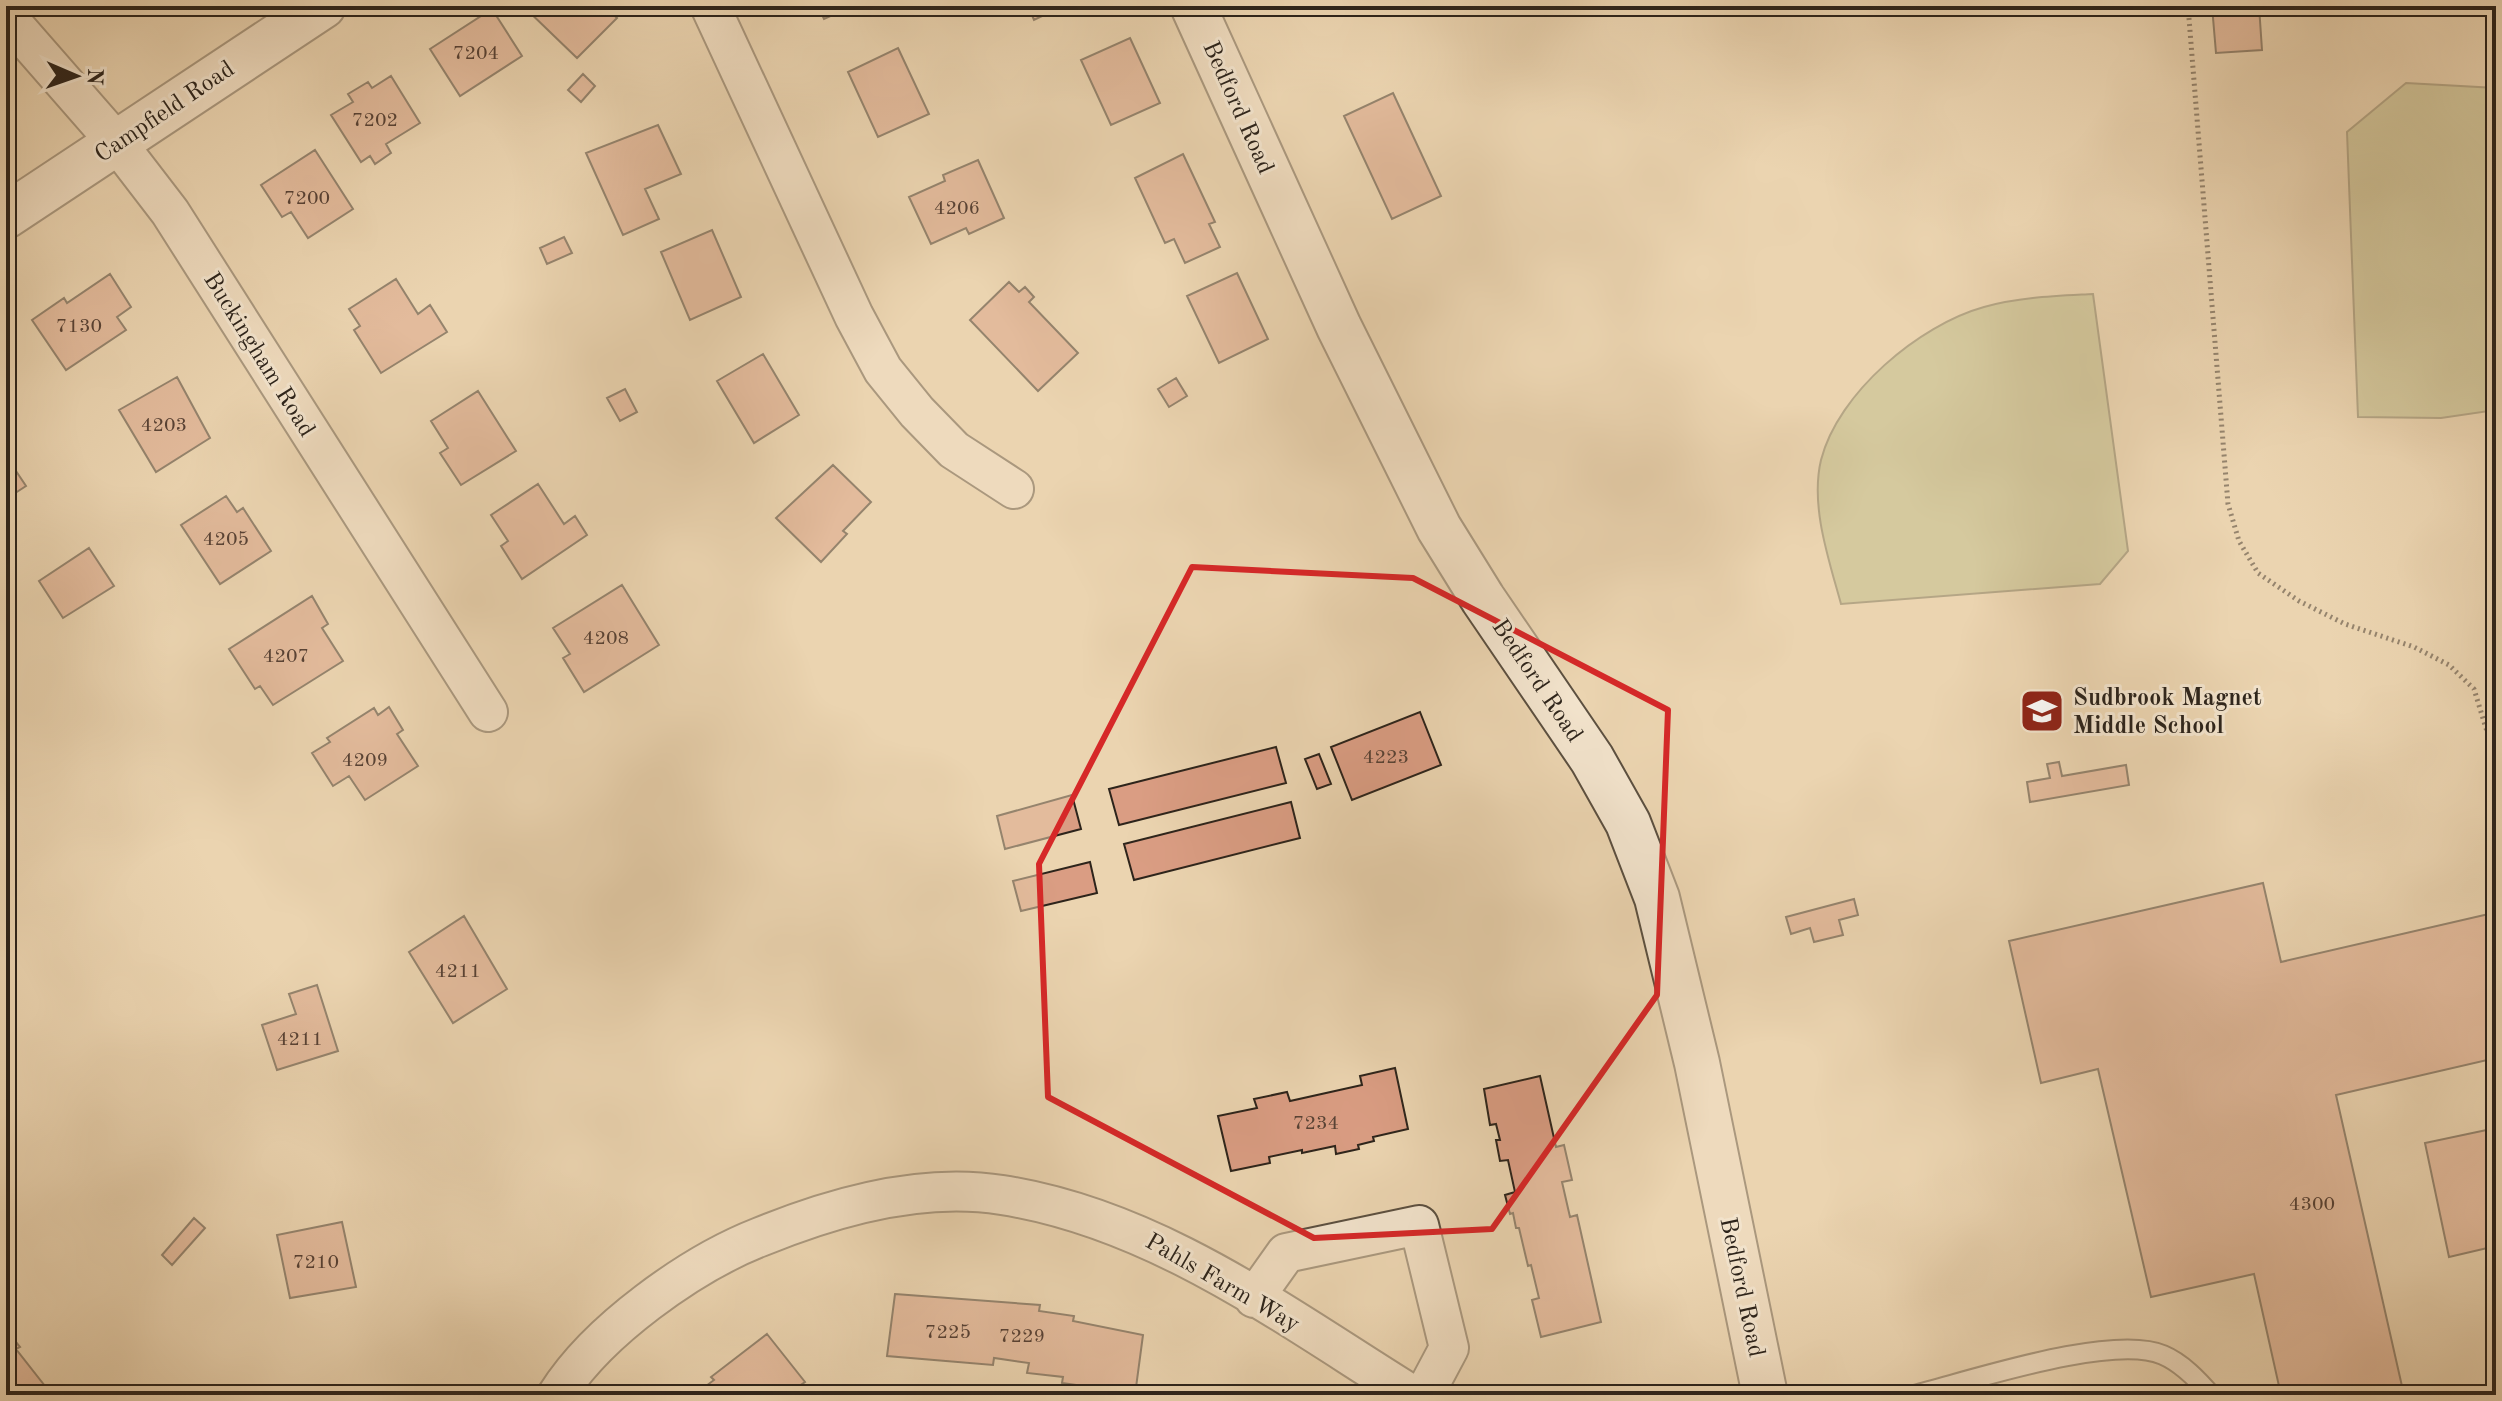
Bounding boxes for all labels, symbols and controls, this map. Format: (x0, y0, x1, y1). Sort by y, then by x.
north arrow (36, 36, 116, 116)
street label: Bedford Road (1197, 38, 1277, 178)
house number: 7204 (453, 44, 499, 64)
street label: Campfield Road (91, 57, 239, 168)
text: N (83, 68, 105, 86)
house number: 7202 (352, 111, 398, 131)
house number: 7200 (284, 189, 330, 209)
house number: 4206 (934, 199, 980, 219)
street label: Buckingham Road (198, 269, 319, 442)
house number: 7130 (56, 317, 102, 337)
house number: 4203 (141, 416, 187, 436)
house number: 4205 (203, 530, 249, 550)
street label: Bedford Road (1487, 615, 1586, 747)
house number: 4208 (583, 629, 629, 649)
house number: 4207 (263, 647, 309, 667)
school or university icon: Sudbrook Magnet Middle School (2018, 687, 2066, 735)
place label: Sudbrook Magnet Middle School (2073, 687, 2262, 739)
house number: 4223 (1363, 748, 1409, 768)
house number: 4209 (342, 751, 388, 771)
house number: 4211 (435, 962, 481, 982)
house number: 4211 (277, 1030, 323, 1050)
house number: 7234 (1293, 1114, 1339, 1134)
house number: 4300 (2289, 1195, 2335, 1215)
street label: Bedford Road (1714, 1215, 1768, 1360)
street label: Pahls Farm Way (1141, 1230, 1304, 1338)
house number: 7210 (293, 1253, 339, 1273)
house number: 7225 (925, 1323, 971, 1343)
house number: 7229 (999, 1327, 1045, 1347)

